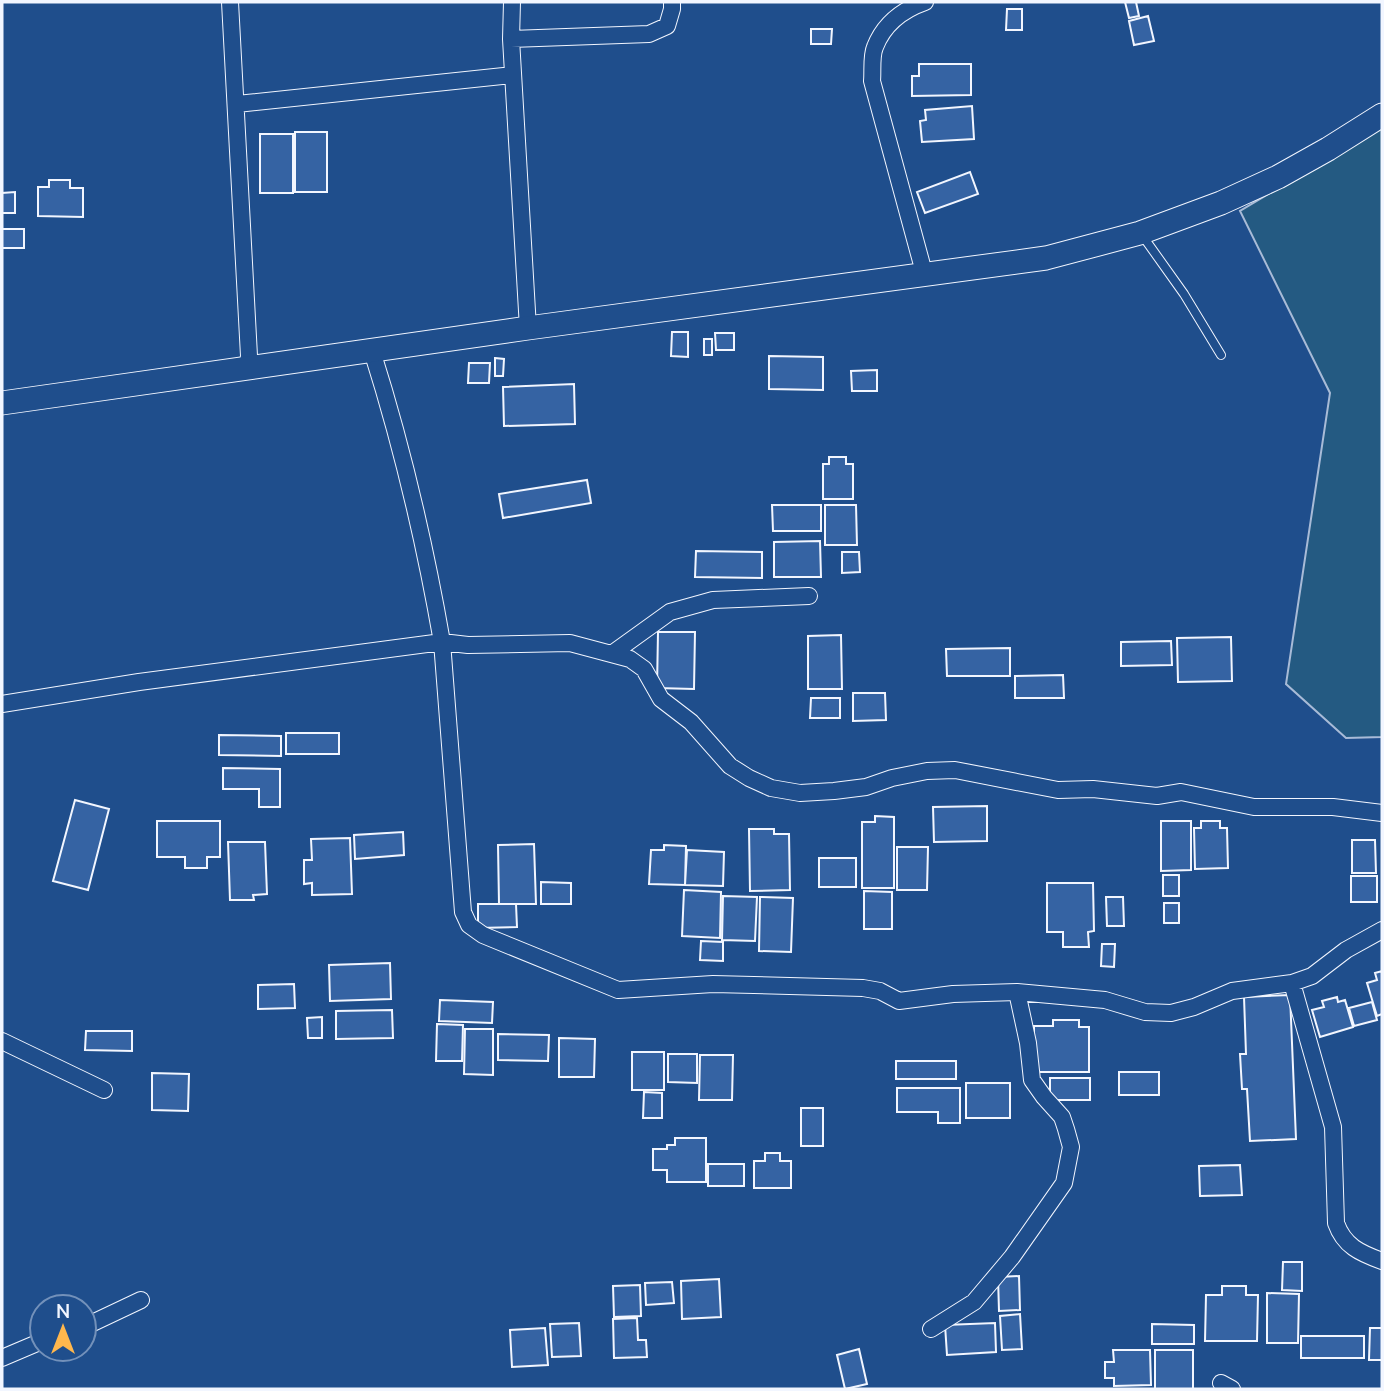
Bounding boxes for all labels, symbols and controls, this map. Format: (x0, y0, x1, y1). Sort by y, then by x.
north arrow (28, 1293, 98, 1363)
text: N (56, 1299, 70, 1325)

